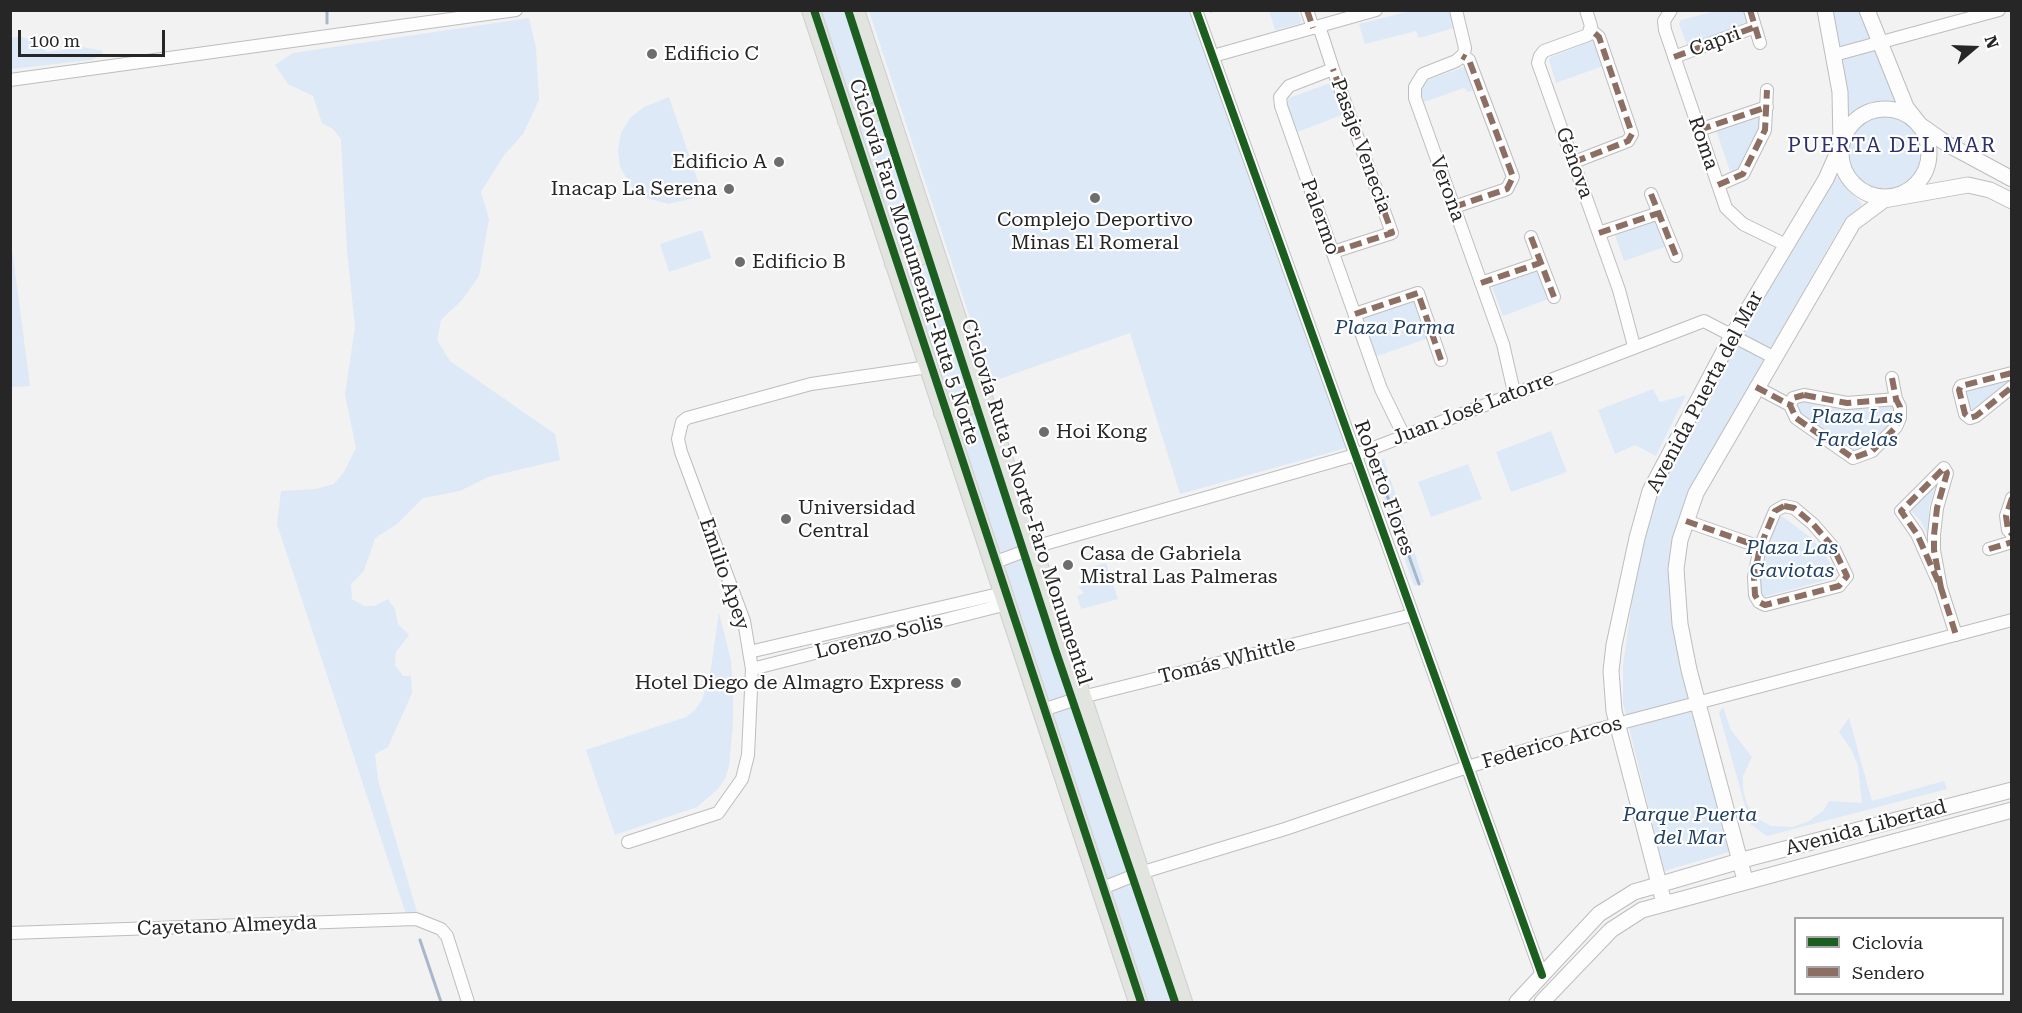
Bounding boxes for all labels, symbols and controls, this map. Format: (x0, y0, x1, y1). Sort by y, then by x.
scale bar (21, 18, 168, 56)
north arrow (1944, 18, 2004, 78)
street label: Capri (1686, 22, 1744, 62)
text: 100 m (29, 30, 80, 51)
text: N (1981, 33, 2002, 51)
place label: Edificio C (664, 42, 759, 66)
marker: Edificio C (645, 47, 659, 61)
street label: Pasaje Venecia (1326, 75, 1396, 217)
street label: Ciclovía Faro Monumental-Ruta 5 Norte (843, 76, 985, 448)
street label: Roma (1683, 113, 1723, 173)
street label: Génova (1550, 124, 1598, 202)
district label: PUERTA DEL MAR (1787, 133, 1997, 159)
place label: Edificio A (673, 150, 767, 174)
street label: Verona (1424, 153, 1470, 225)
marker: Edificio A (772, 155, 786, 169)
street label: Palermo (1295, 176, 1345, 258)
place label: Inacap La Serena (551, 177, 717, 201)
marker: Inacap La Serena (722, 182, 736, 196)
marker: Complejo Deportivo Minas El Romeral (1088, 191, 1102, 205)
place label: Complejo Deportivo Minas El Romeral (997, 208, 1193, 255)
place label: Edificio B (752, 250, 846, 274)
marker: Edificio B (733, 255, 747, 269)
street label: Avenida Puerta del Mar (1642, 287, 1768, 497)
street label: Ciclovía Ruta 5 Norte-Faro Monumental (955, 316, 1097, 688)
park label: Plaza Parma (1335, 316, 1455, 340)
street label: Juan José Latorre (1389, 367, 1557, 451)
park label: Plaza Las Fardelas (1811, 405, 1903, 452)
street label: Roberto Flores (1348, 417, 1420, 559)
place label: Hoi Kong (1056, 420, 1147, 444)
marker: Hoi Kong (1037, 425, 1051, 439)
place label: Universidad Central (798, 496, 915, 543)
marker: Universidad Central (779, 512, 793, 526)
street label: Emilio Apey (694, 515, 754, 633)
park label: Plaza Las Gaviotas (1746, 536, 1838, 583)
place label: Casa de Gabriela Mistral Las Palmeras (1080, 542, 1277, 589)
marker: Casa de Gabriela Mistral Las Palmeras (1061, 558, 1075, 572)
street label: Lorenzo Solis (813, 610, 945, 664)
street label: Tomás Whittle (1156, 632, 1298, 690)
place label: Hotel Diego de Almagro Express (635, 671, 944, 695)
marker: Hotel Diego de Almagro Express (949, 676, 963, 690)
street label: Federico Arcos (1479, 712, 1625, 774)
street label: Avenida Libertad (1783, 795, 1949, 861)
park label: Parque Puerta del Mar (1623, 803, 1757, 850)
street label: Cayetano Almeyda (137, 911, 317, 941)
legend (1794, 917, 2004, 995)
text: Ciclovía (1852, 932, 1923, 953)
text: Sendero (1852, 962, 1925, 983)

